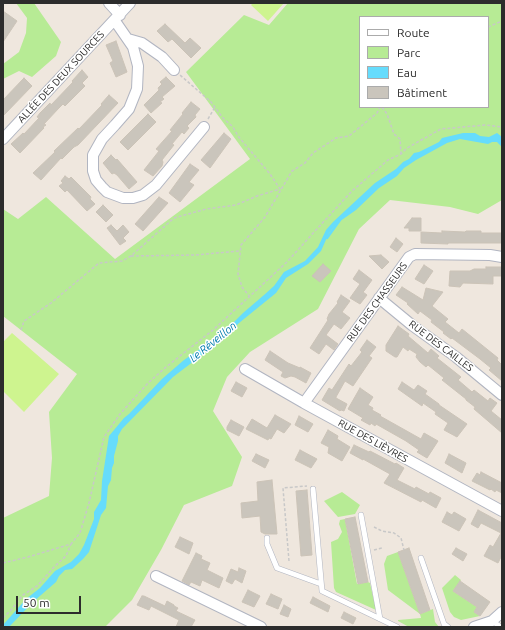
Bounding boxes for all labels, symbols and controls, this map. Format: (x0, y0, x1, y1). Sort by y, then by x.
legend (359, 16, 489, 108)
text: Route (397, 26, 430, 39)
street label: ALLÉE DES DEUX SOURCES (15, 29, 107, 125)
text: Parc (397, 46, 420, 59)
text: Eau (397, 66, 417, 79)
text: Bâtiment (397, 86, 447, 99)
street label: RUE DES CHASSEURS (344, 260, 410, 344)
street label: RUE DES CAILLES (406, 318, 476, 374)
water label: Le Réveillon (187, 319, 239, 365)
street label: RUE DES LIÈVRES (336, 417, 410, 465)
scale bar (18, 588, 83, 614)
text: 50 m (23, 596, 50, 609)

